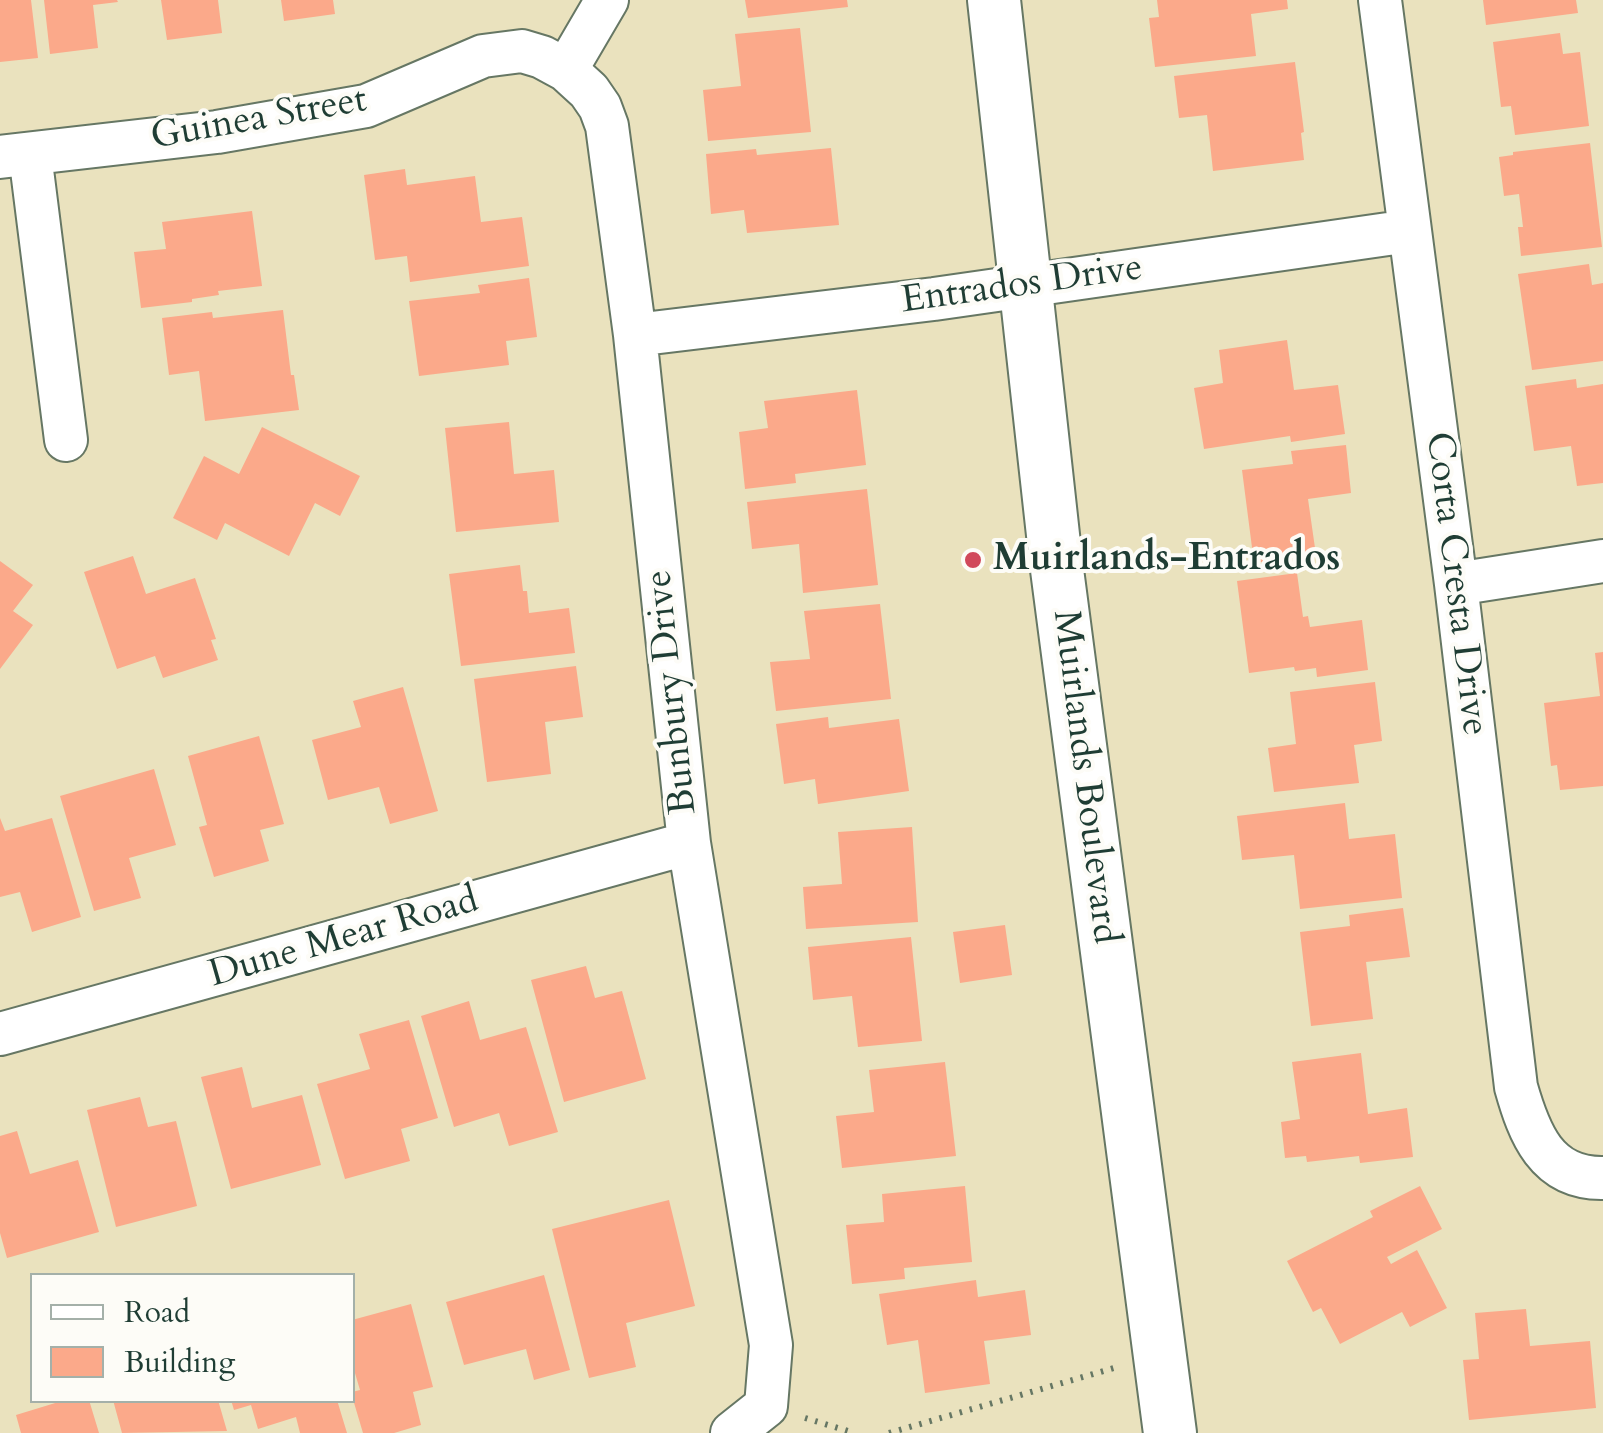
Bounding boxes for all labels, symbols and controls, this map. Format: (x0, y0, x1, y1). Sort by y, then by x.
street label: Guinea Street (147, 79, 371, 161)
street label: Entrados Drive (899, 247, 1145, 325)
street label: Corta Cresta Drive (1414, 430, 1496, 738)
place label: Muirlands-Entrados (993, 537, 1340, 583)
marker: Muirlands-Entrados (962, 549, 984, 571)
street label: Bunbury Drive (637, 568, 709, 816)
street label: Muirlands Boulevard (1041, 608, 1127, 946)
street label: Dune Mear Road (204, 879, 484, 999)
legend (30, 1273, 355, 1403)
text: Road (124, 1292, 190, 1333)
text: Building (124, 1342, 235, 1383)

